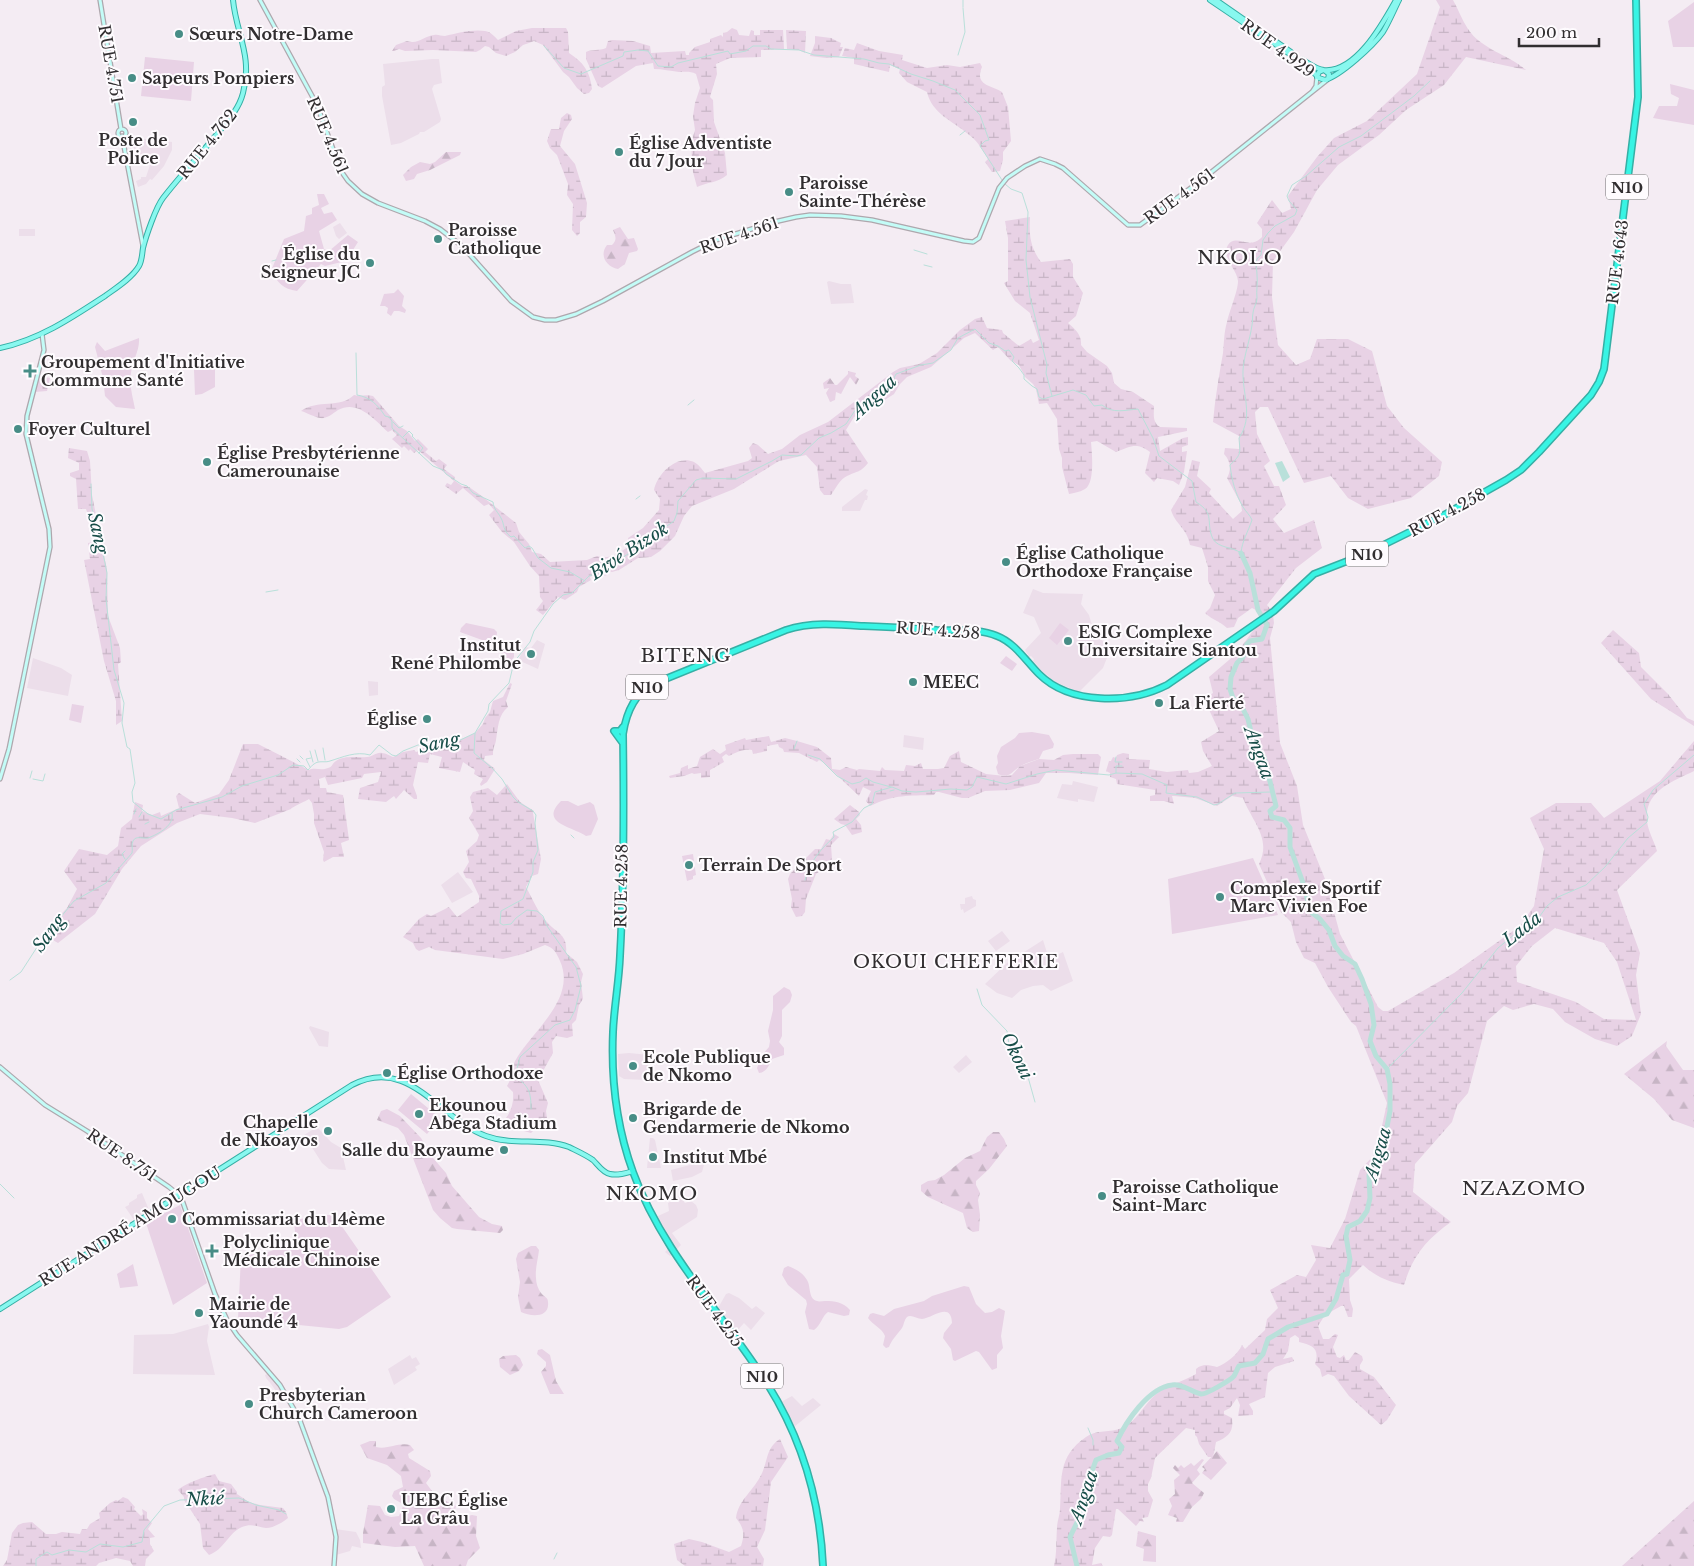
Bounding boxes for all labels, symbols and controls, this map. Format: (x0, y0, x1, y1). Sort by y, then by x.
street label: RUE 4.929 (1237, 15, 1319, 81)
scale bar (1519, 15, 1599, 47)
street label: RUE 4.751 (94, 23, 128, 105)
text: 200 m (1526, 23, 1577, 42)
place label: Sœurs Notre-Dame (189, 24, 353, 44)
marker: Sœurs Notre-Dame (173, 28, 185, 40)
place label: Sapeurs Pompiers (142, 68, 294, 88)
marker: Sapeurs Pompiers (126, 72, 138, 84)
street label: RUE 4.561 (303, 93, 353, 177)
street label: RUE 4.762 (173, 105, 241, 183)
marker: Poste de Police (127, 116, 139, 128)
place label: Poste de Police (98, 130, 168, 168)
place label: Église Adventiste du 7 Jour (629, 133, 772, 171)
marker: Église Adventiste du 7 Jour (613, 146, 625, 158)
street label: RUE 4.561 (1140, 164, 1218, 228)
place label: Paroisse Sainte-Thérèse (799, 173, 926, 211)
road number: N10 (1606, 174, 1648, 200)
marker: Paroisse Sainte-Thérèse (783, 186, 795, 198)
street label: RUE 4.561 (697, 212, 781, 258)
street label: RUE 4.643 (1602, 219, 1632, 305)
place label: Paroisse Catholique (448, 220, 541, 258)
marker: Paroisse Catholique (432, 233, 444, 245)
place label: Église du Seigneur JC (261, 244, 361, 282)
district label: NKOLO (1197, 246, 1283, 269)
marker: Église du Seigneur JC (364, 257, 376, 269)
place label: Groupement d'Initiative Commune Santé (41, 352, 245, 390)
marker: Groupement d'Initiative Commune Santé (23, 364, 37, 378)
water label: Angaa (845, 370, 902, 425)
place label: Foyer Culturel (28, 419, 151, 439)
marker: Foyer Culturel (12, 423, 24, 435)
place label: Église Presbytérienne Camerounaise (217, 443, 400, 481)
marker: Église Presbytérienne Camerounaise (201, 456, 213, 468)
street label: RUE 4.258 (1405, 483, 1489, 541)
water label: Sang (83, 510, 113, 557)
water label: Bivé Bizok (585, 517, 673, 585)
road number: N10 (1346, 542, 1388, 566)
place label: Église Catholique Orthodoxe Française (1016, 543, 1193, 581)
marker: Église Catholique Orthodoxe Française (1000, 556, 1012, 568)
street label: RUE 4.258 (895, 617, 981, 643)
place label: ESIG Complexe Universitaire Siantou (1078, 622, 1258, 660)
place label: Institut René Philombe (391, 635, 522, 673)
marker: ESIG Complexe Universitaire Siantou (1062, 635, 1074, 647)
district label: BITENG (641, 644, 731, 667)
marker: Institut René Philombe (525, 648, 537, 660)
place label: MEEC (923, 672, 979, 692)
road number: N10 (626, 674, 668, 700)
marker: MEEC (907, 676, 919, 688)
place label: La Fierté (1169, 693, 1244, 713)
marker: La Fierté (1153, 697, 1165, 709)
place label: Église (367, 709, 417, 729)
marker: Église (421, 713, 433, 725)
water label: Angaa (1239, 722, 1279, 782)
water label: Sang (416, 728, 463, 758)
street label: RUE 4.258 (610, 844, 632, 928)
place label: Terrain De Sport (699, 855, 843, 875)
marker: Terrain De Sport (683, 859, 695, 871)
place label: Complexe Sportif Marc Vivien Foe (1230, 878, 1382, 916)
marker: Complexe Sportif Marc Vivien Foe (1214, 891, 1226, 903)
water label: Lada (1497, 907, 1546, 952)
water label: Sang (28, 909, 71, 956)
district label: OKOUI CHEFFERIE (853, 951, 1059, 973)
water label: Okoui (996, 1029, 1038, 1084)
place label: Ecole Publique de Nkomo (643, 1047, 771, 1085)
marker: Ecole Publique de Nkomo (627, 1060, 639, 1072)
place label: Église Orthodoxe (397, 1063, 543, 1083)
marker: Église Orthodoxe (381, 1067, 393, 1079)
place label: Ekounou Abéga Stadium (428, 1095, 557, 1133)
place label: Brigarde de Gendarmerie de Nkomo (643, 1099, 849, 1137)
marker: Ekounou Abéga Stadium (413, 1108, 425, 1120)
place label: Chapelle de Nkoayos (221, 1112, 318, 1150)
marker: Brigarde de Gendarmerie de Nkomo (627, 1112, 639, 1124)
street label: RUE 8.751 (83, 1124, 161, 1186)
marker: Chapelle de Nkoayos (322, 1125, 334, 1137)
water label: Angaa (1359, 1125, 1396, 1185)
place label: Salle du Royaume (342, 1140, 494, 1160)
marker: Salle du Royaume (498, 1144, 510, 1156)
place label: Institut Mbé (663, 1147, 767, 1167)
marker: Institut Mbé (647, 1151, 659, 1163)
street label: RUE ANDRÉ AMOUGOU (35, 1161, 225, 1290)
place label: Paroisse Catholique Saint-Marc (1112, 1177, 1279, 1215)
district label: NZAZOMO (1462, 1177, 1586, 1200)
district label: NKOMO (606, 1182, 698, 1205)
marker: Paroisse Catholique Saint-Marc (1096, 1190, 1108, 1202)
place label: Commissariat du 14ème (182, 1209, 385, 1229)
marker: Commissariat du 14ème (166, 1213, 178, 1225)
place label: Polyclinique Médicale Chinoise (223, 1232, 380, 1270)
marker: Polyclinique Médicale Chinoise (205, 1244, 219, 1258)
street label: RUE 4.255 (682, 1271, 748, 1351)
place label: Mairie de Yaoundé 4 (208, 1294, 298, 1332)
marker: Mairie de Yaoundé 4 (193, 1307, 205, 1319)
road number: N10 (741, 1364, 783, 1388)
place label: Presbyterian Church Cameroon (259, 1385, 418, 1423)
marker: Presbyterian Church Cameroon (243, 1398, 255, 1410)
water label: Angaa (1064, 1468, 1103, 1528)
water label: Nkié (184, 1487, 226, 1511)
place label: UEBC Église La Grâu (401, 1490, 508, 1528)
marker: UEBC Église La Grâu (385, 1503, 397, 1515)

